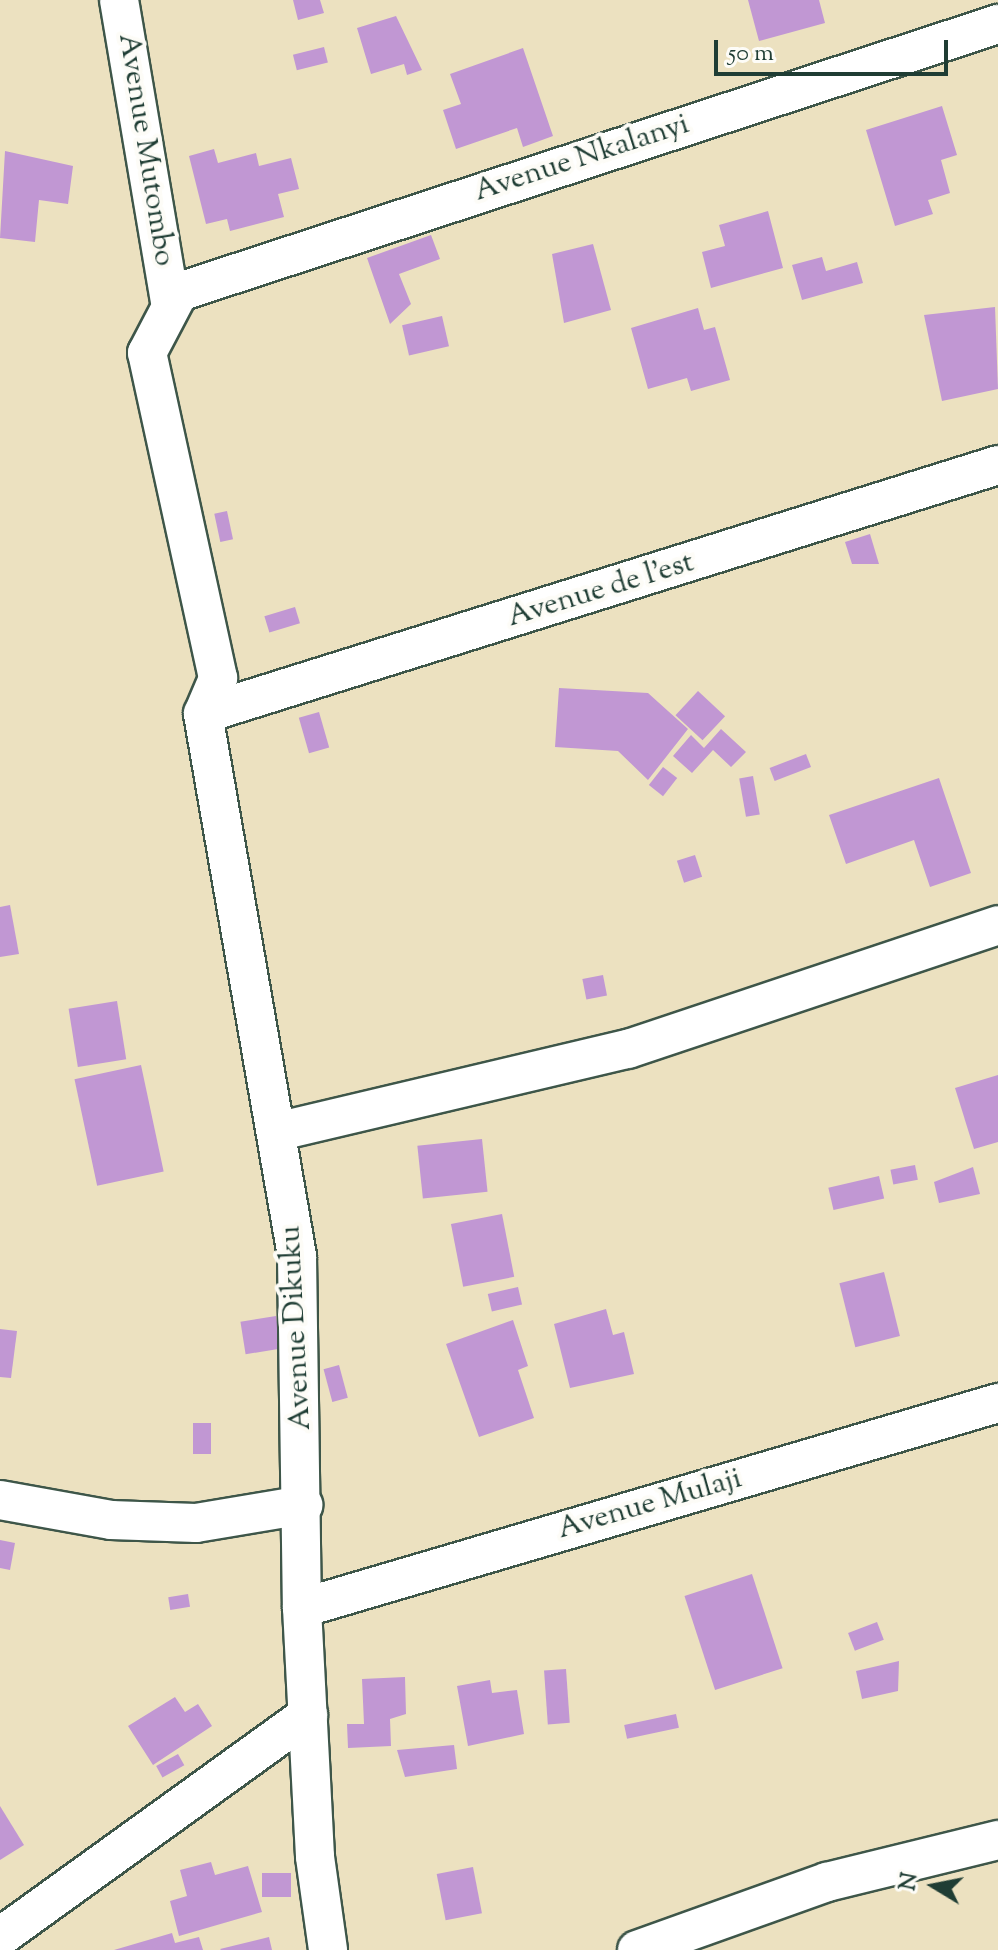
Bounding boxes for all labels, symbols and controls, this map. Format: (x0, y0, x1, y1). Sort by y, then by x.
scale bar (718, 24, 952, 74)
street label: Avenue Mutombo (109, 31, 181, 269)
text: 50 m (728, 37, 774, 71)
street label: Avenue Nkalanyi (470, 107, 694, 211)
street label: Avenue de l'est (503, 546, 699, 636)
street label: Avenue Dikuku (274, 1225, 320, 1431)
street label: Avenue Mulaji (554, 1462, 746, 1548)
north arrow (894, 1846, 974, 1926)
text: N (893, 1870, 928, 1893)

